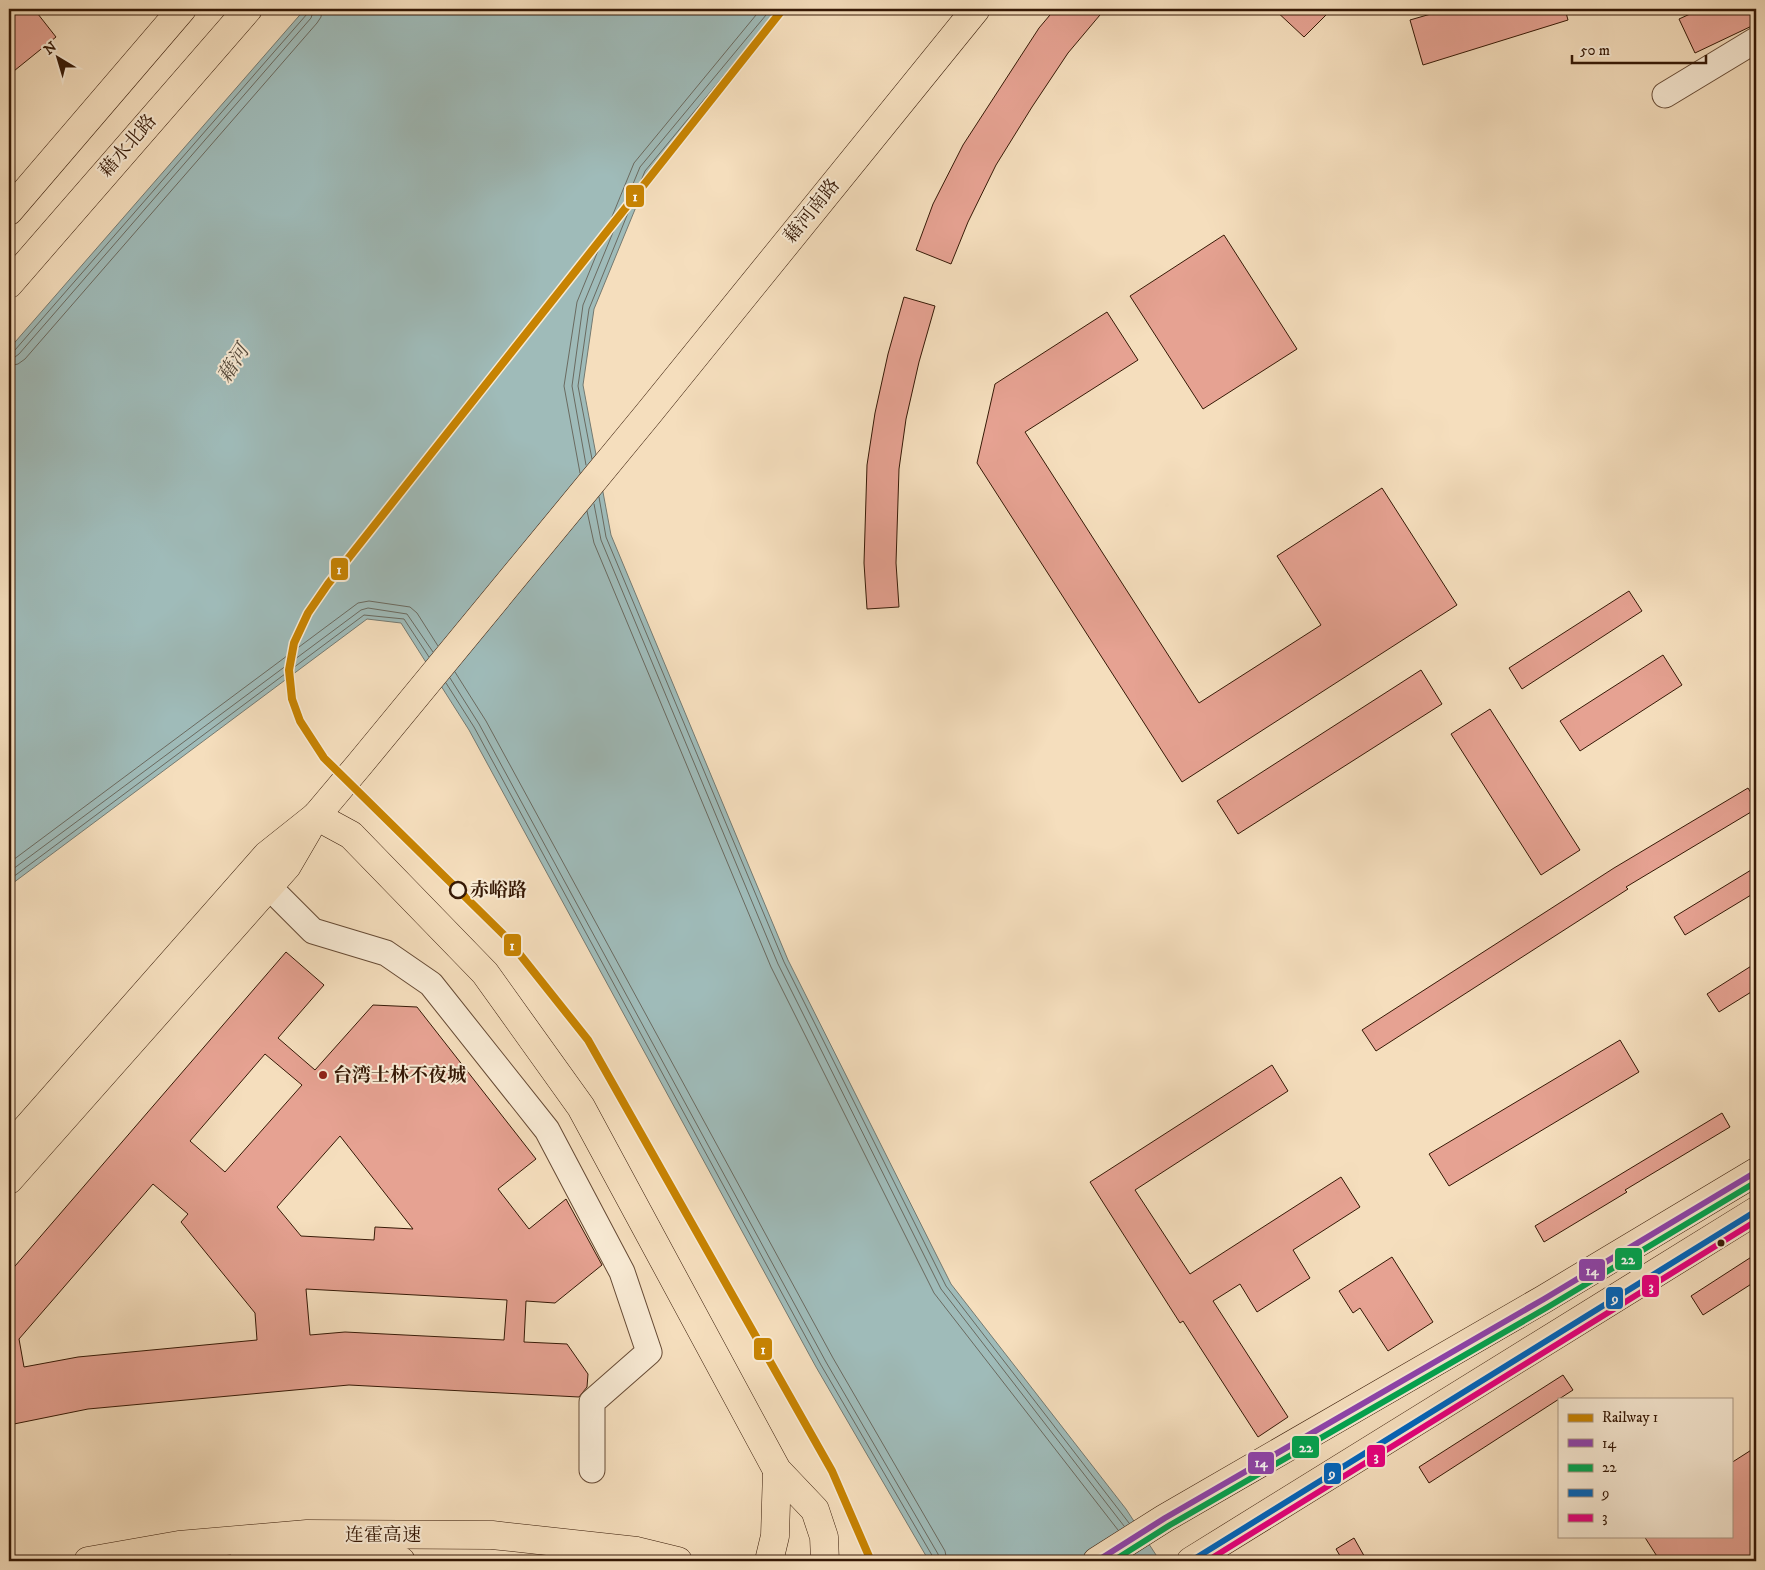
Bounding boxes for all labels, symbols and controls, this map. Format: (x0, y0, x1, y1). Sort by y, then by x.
north arrow (32, 32, 82, 82)
scale bar (1572, 32, 1706, 64)
text: N (41, 38, 61, 59)
text: 50 m (1580, 41, 1610, 60)
street label: 藉水北路 (94, 110, 162, 182)
street label: 藉河南路 (779, 174, 845, 248)
line badge: 1 (625, 184, 645, 208)
text: 1 (632, 188, 638, 206)
water label: 藉河 (213, 338, 257, 388)
line badge: 1 (330, 557, 349, 581)
text: 1 (336, 561, 342, 579)
place label: 赤峪路 (470, 879, 527, 902)
marker: 赤峪路 (449, 881, 467, 899)
line badge: 1 (503, 933, 522, 957)
text: 1 (509, 937, 515, 955)
place label: 台湾士林不夜城 (333, 1064, 466, 1087)
marker: 台湾士林不夜城 (317, 1069, 329, 1081)
unlabelled marker (1716, 1238, 1726, 1248)
line badge: 22 (1614, 1247, 1643, 1271)
text: 22 (1621, 1251, 1636, 1269)
line badge: 14 (1578, 1258, 1606, 1282)
text: 14 (1585, 1262, 1600, 1280)
line badge: 3 (1641, 1274, 1660, 1298)
text: 3 (1648, 1278, 1654, 1296)
line badge: 9 (1605, 1286, 1624, 1310)
text: 9 (1611, 1290, 1619, 1308)
line badge: 1 (753, 1337, 773, 1361)
text: 1 (760, 1341, 766, 1359)
legend (1558, 1398, 1732, 1538)
text: Railway 1 (1602, 1408, 1658, 1427)
text: 14 (1602, 1434, 1617, 1453)
line badge: 22 (1291, 1435, 1320, 1459)
text: 22 (1299, 1439, 1314, 1457)
line badge: 3 (1366, 1444, 1386, 1468)
text: 3 (1373, 1448, 1379, 1466)
line badge: 14 (1247, 1451, 1275, 1475)
text: 14 (1254, 1454, 1269, 1472)
text: 22 (1602, 1458, 1617, 1477)
line badge: 9 (1323, 1462, 1342, 1485)
text: 9 (1328, 1465, 1336, 1483)
text: 9 (1601, 1484, 1610, 1503)
text: 3 (1602, 1508, 1608, 1527)
street label: 连霍高速 (345, 1524, 421, 1547)

